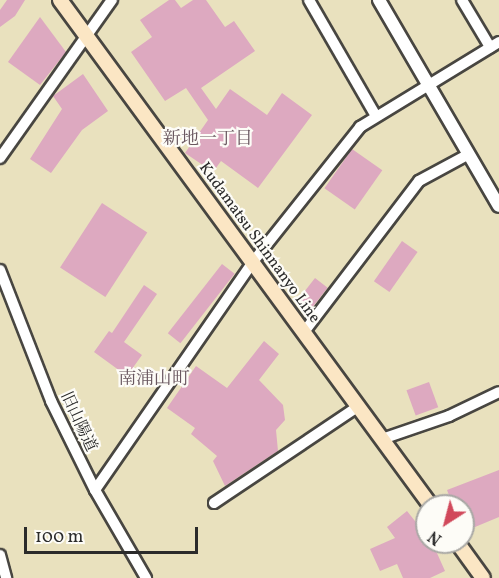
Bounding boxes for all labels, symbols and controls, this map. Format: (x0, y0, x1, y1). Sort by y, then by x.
district label: 新地一丁目 (163, 129, 253, 151)
street label: Kudamatsu Shinnanyo Line (194, 159, 324, 327)
district label: 南浦山町 (118, 369, 190, 391)
street label: 旧山陽道 (56, 389, 100, 455)
north arrow (415, 494, 475, 554)
scale bar (27, 515, 201, 553)
text: 100 m (35, 525, 84, 550)
text: N (424, 525, 447, 549)

